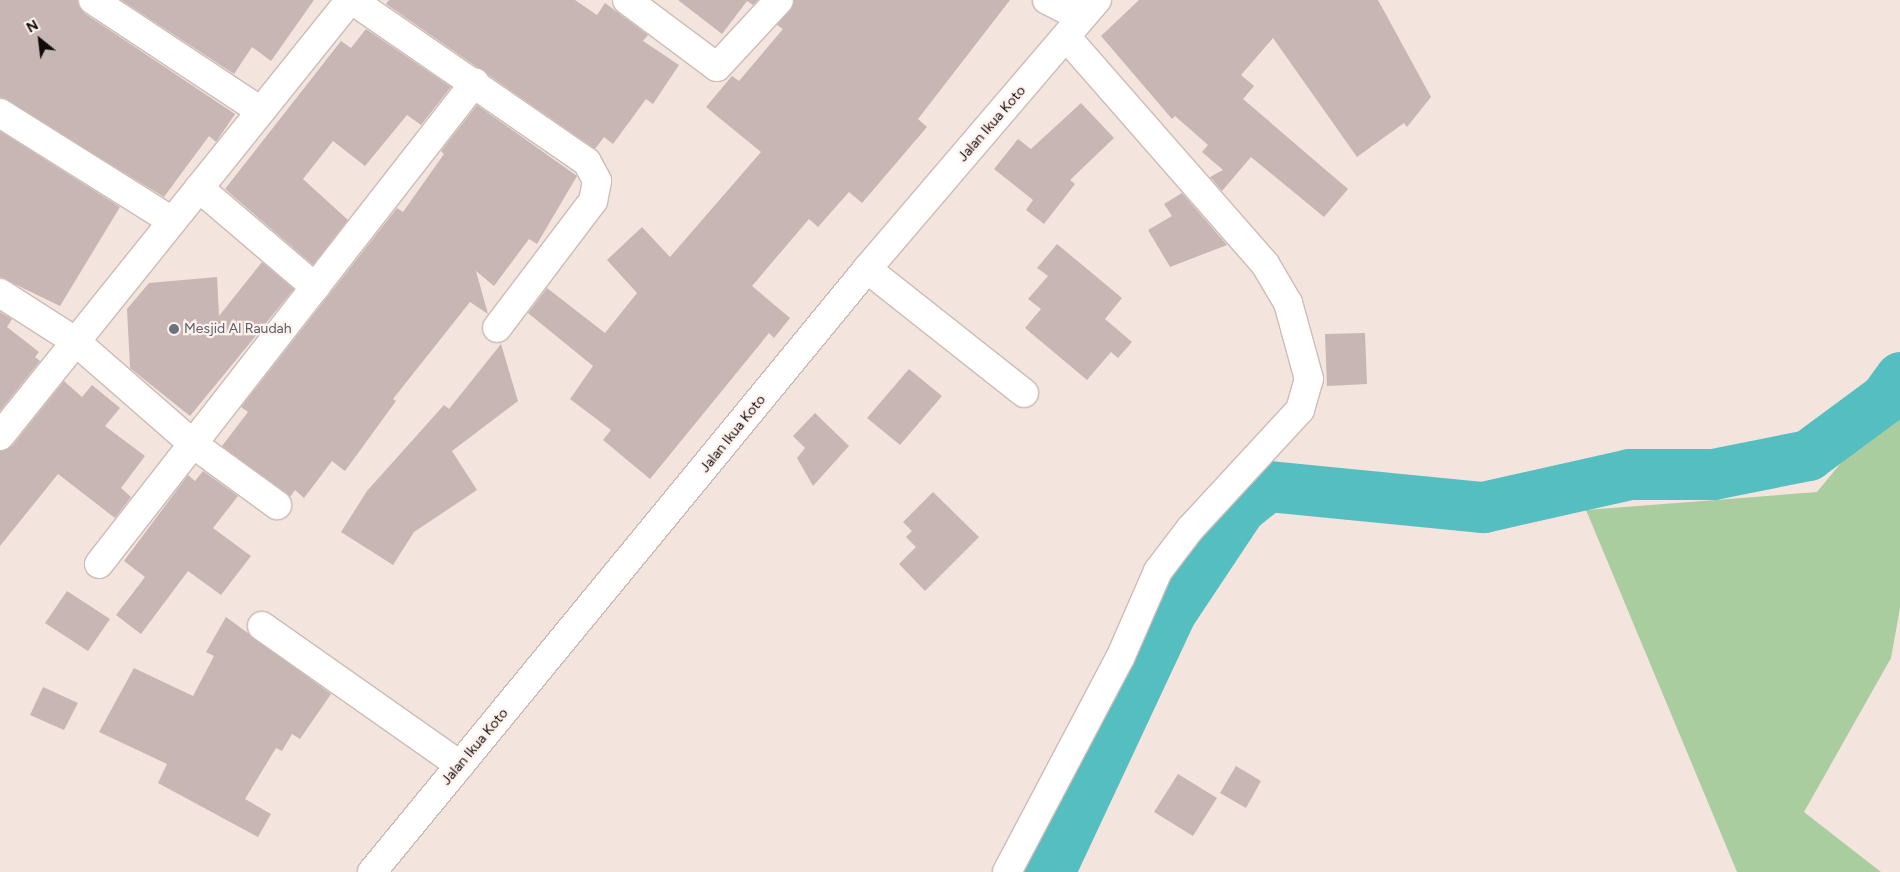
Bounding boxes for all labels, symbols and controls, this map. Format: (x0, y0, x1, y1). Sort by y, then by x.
north arrow (15, 15, 65, 65)
text: N (24, 16, 41, 37)
street label: Jalan Ikua Koto (955, 83, 1029, 165)
place label: Mesjid Al Raudah (184, 321, 292, 337)
marker: Mesjid Al Raudah (168, 323, 180, 335)
street label: Jalan Ikua Koto (697, 392, 769, 476)
street label: Jalan Ikua Koto (438, 705, 512, 789)

